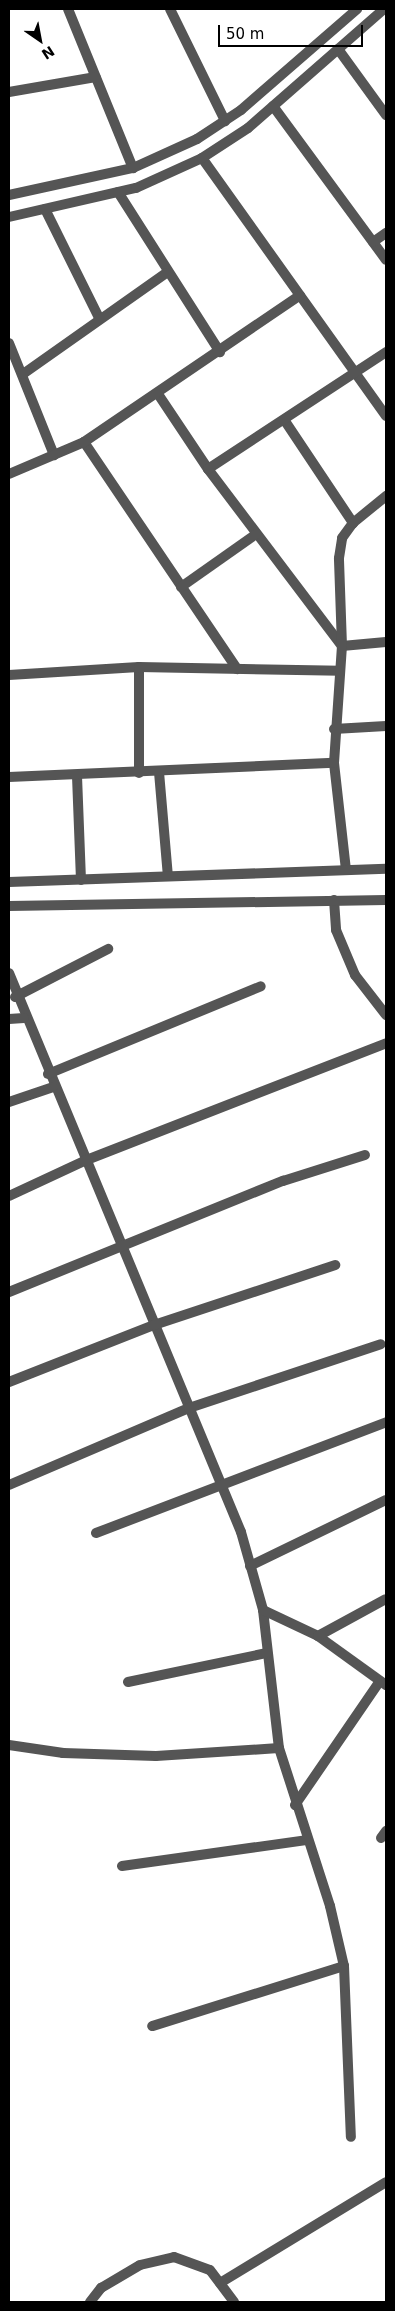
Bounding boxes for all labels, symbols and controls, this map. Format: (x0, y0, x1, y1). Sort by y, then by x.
north arrow (15, 15, 65, 65)
scale bar (220, 15, 365, 47)
text: 50 m (226, 25, 264, 43)
text: N (39, 43, 57, 62)

